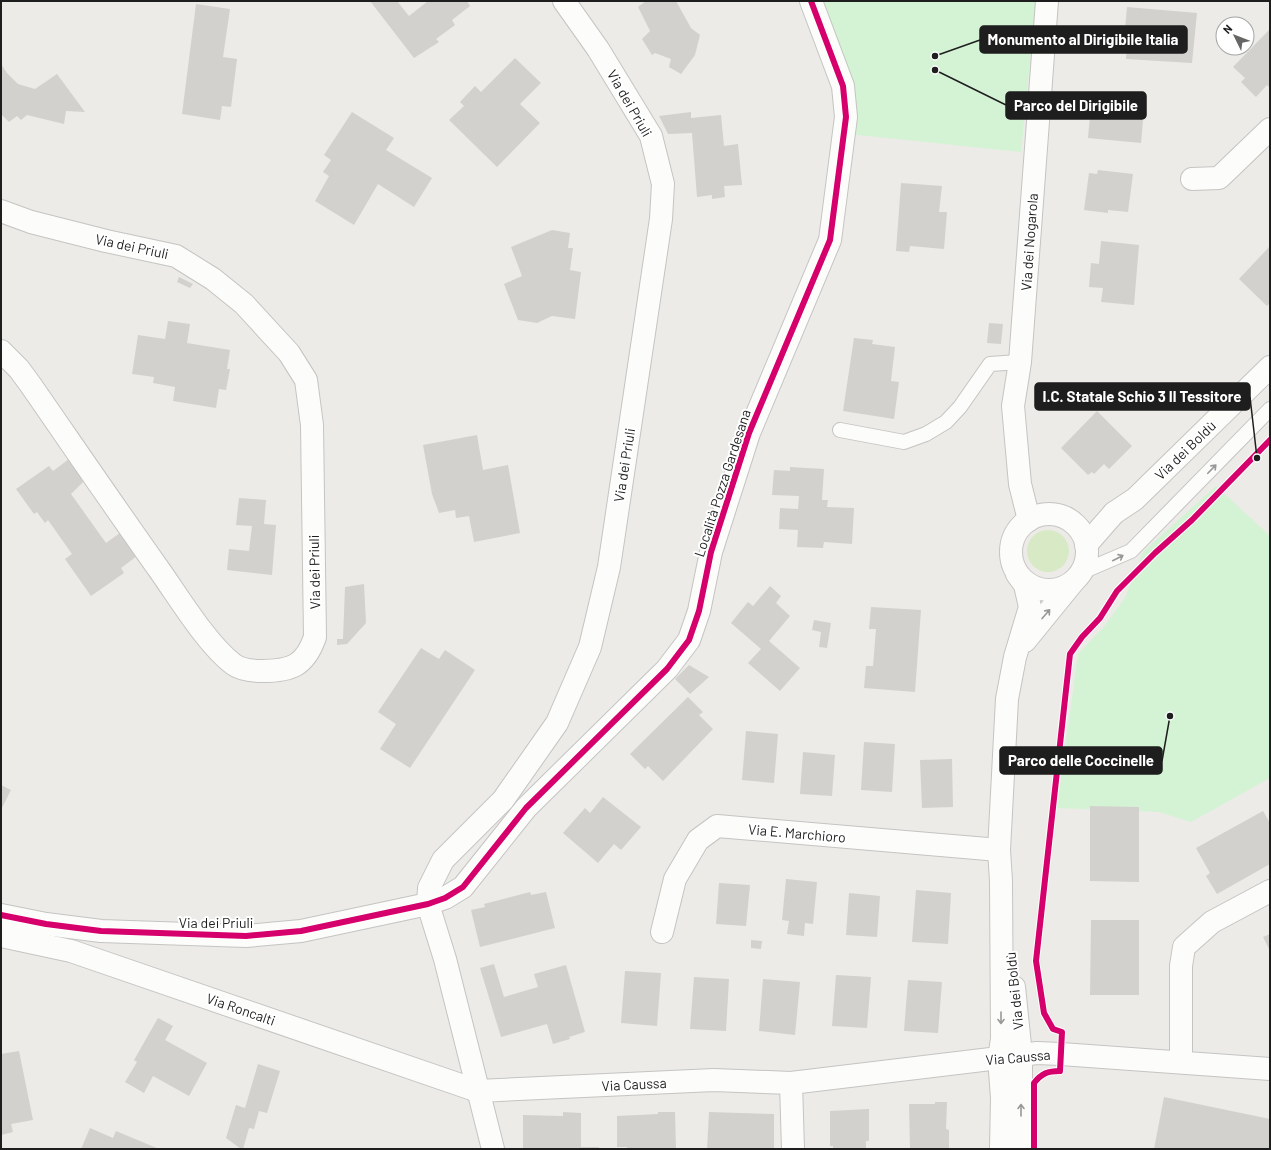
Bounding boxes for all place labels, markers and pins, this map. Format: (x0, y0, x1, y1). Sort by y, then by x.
callout: Monumento al Dirigibile Italia (980, 26, 1187, 53)
callout: Parco del Dirigibile (1006, 92, 1146, 119)
callout: I.C. Statale Schio 3 Il Tessitore (1035, 383, 1250, 410)
callout: Parco delle Coccinelle (1000, 747, 1162, 774)

